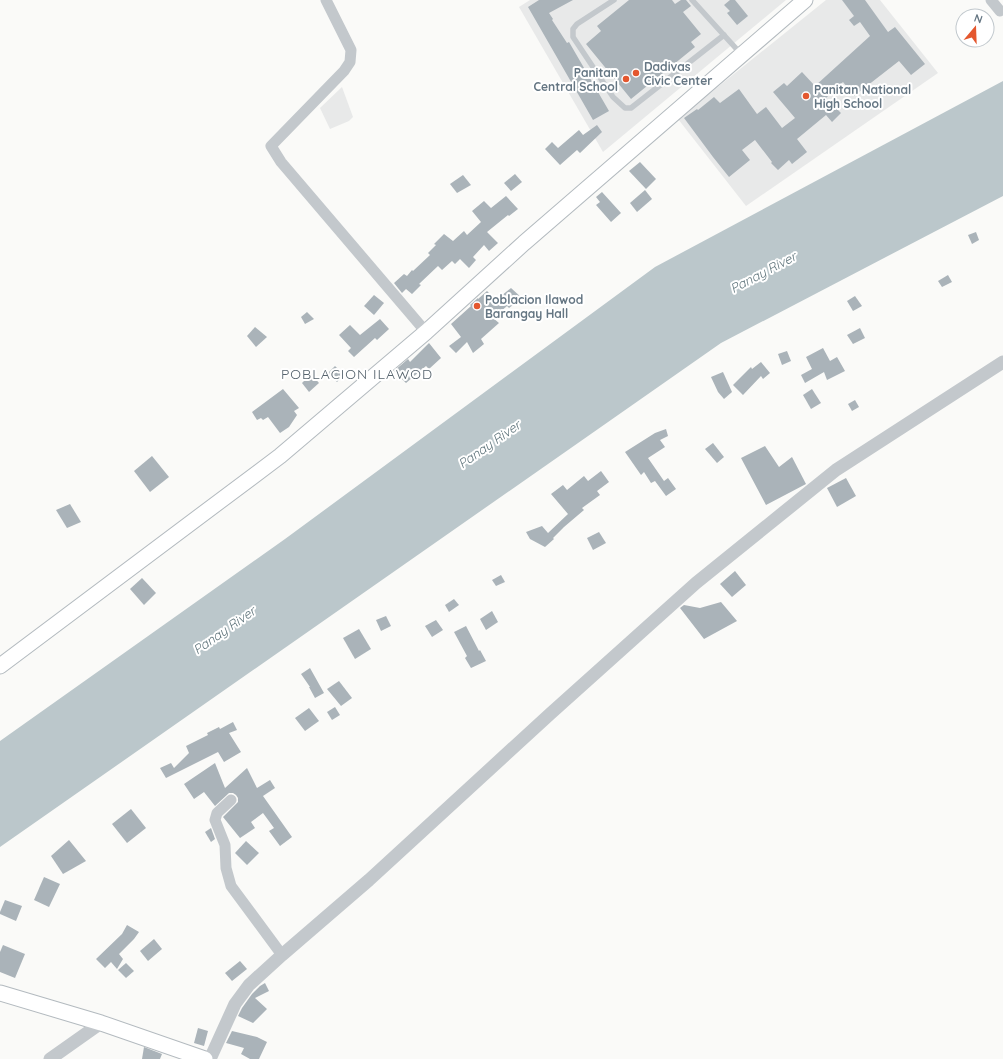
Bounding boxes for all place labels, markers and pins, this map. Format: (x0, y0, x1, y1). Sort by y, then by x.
place label: Dadivas Civic Center (644, 59, 712, 88)
place label: Panitan Central School (533, 65, 618, 94)
marker: Dadivas Civic Center (631, 68, 641, 78)
marker: Panitan Central School (621, 74, 631, 84)
place label: Panitan National High School (814, 82, 911, 111)
marker: Panitan National High School (801, 91, 811, 101)
place label: Poblacion Ilawod Barangay Hall (485, 292, 583, 321)
marker: Poblacion Ilawod Barangay Hall (472, 301, 482, 311)

